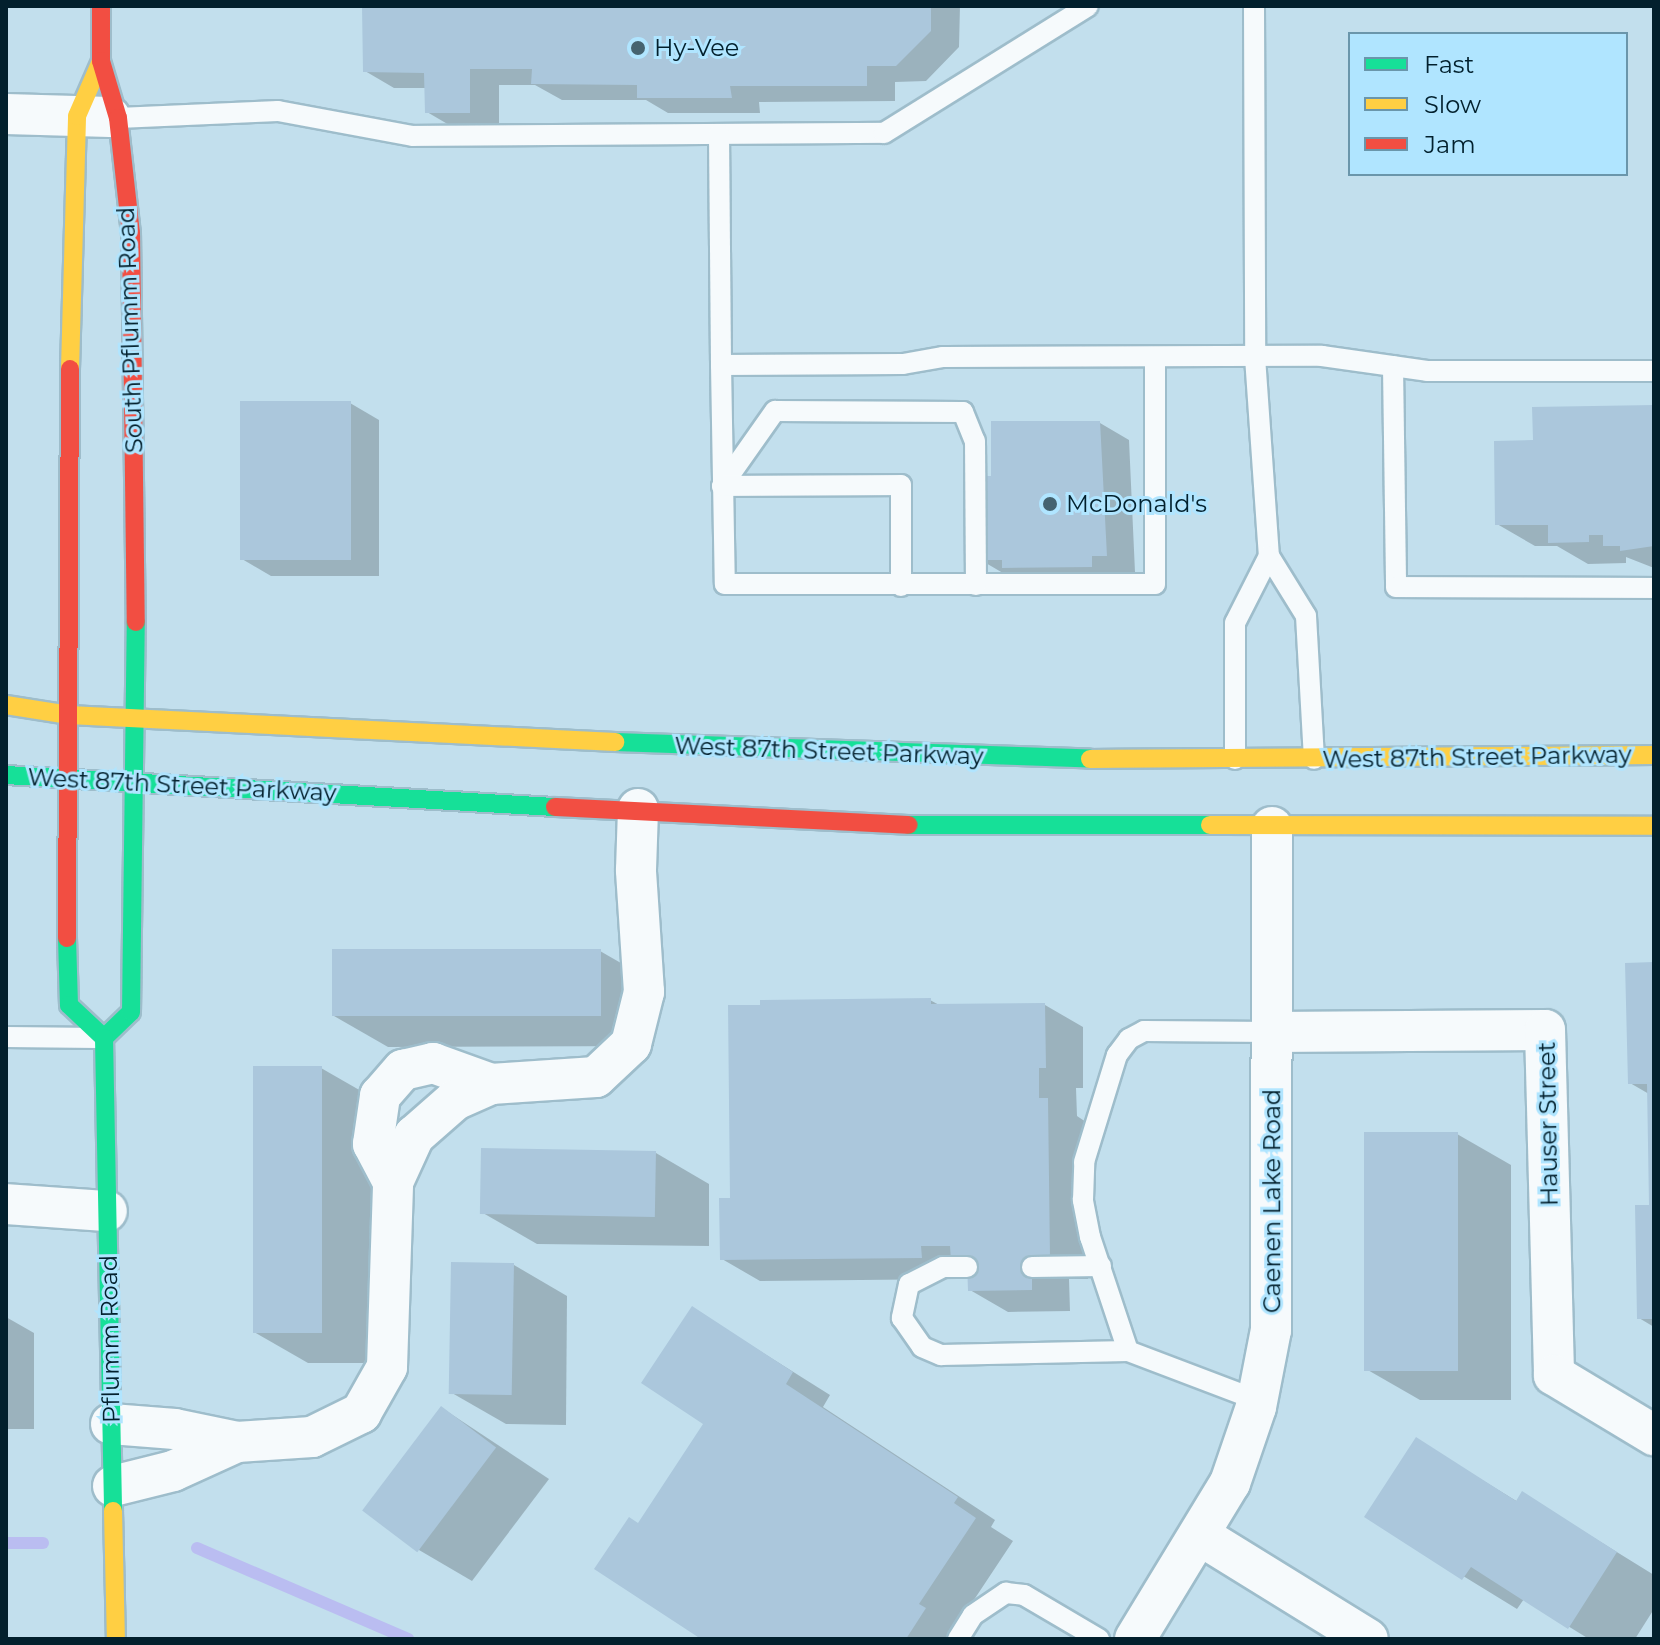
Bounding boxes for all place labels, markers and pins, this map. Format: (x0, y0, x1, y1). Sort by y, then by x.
place label: Hy-Vee (654, 34, 739, 62)
marker: Hy-Vee (629, 39, 647, 57)
place label: McDonald's (1066, 490, 1207, 518)
marker: McDonald's (1041, 495, 1059, 513)

